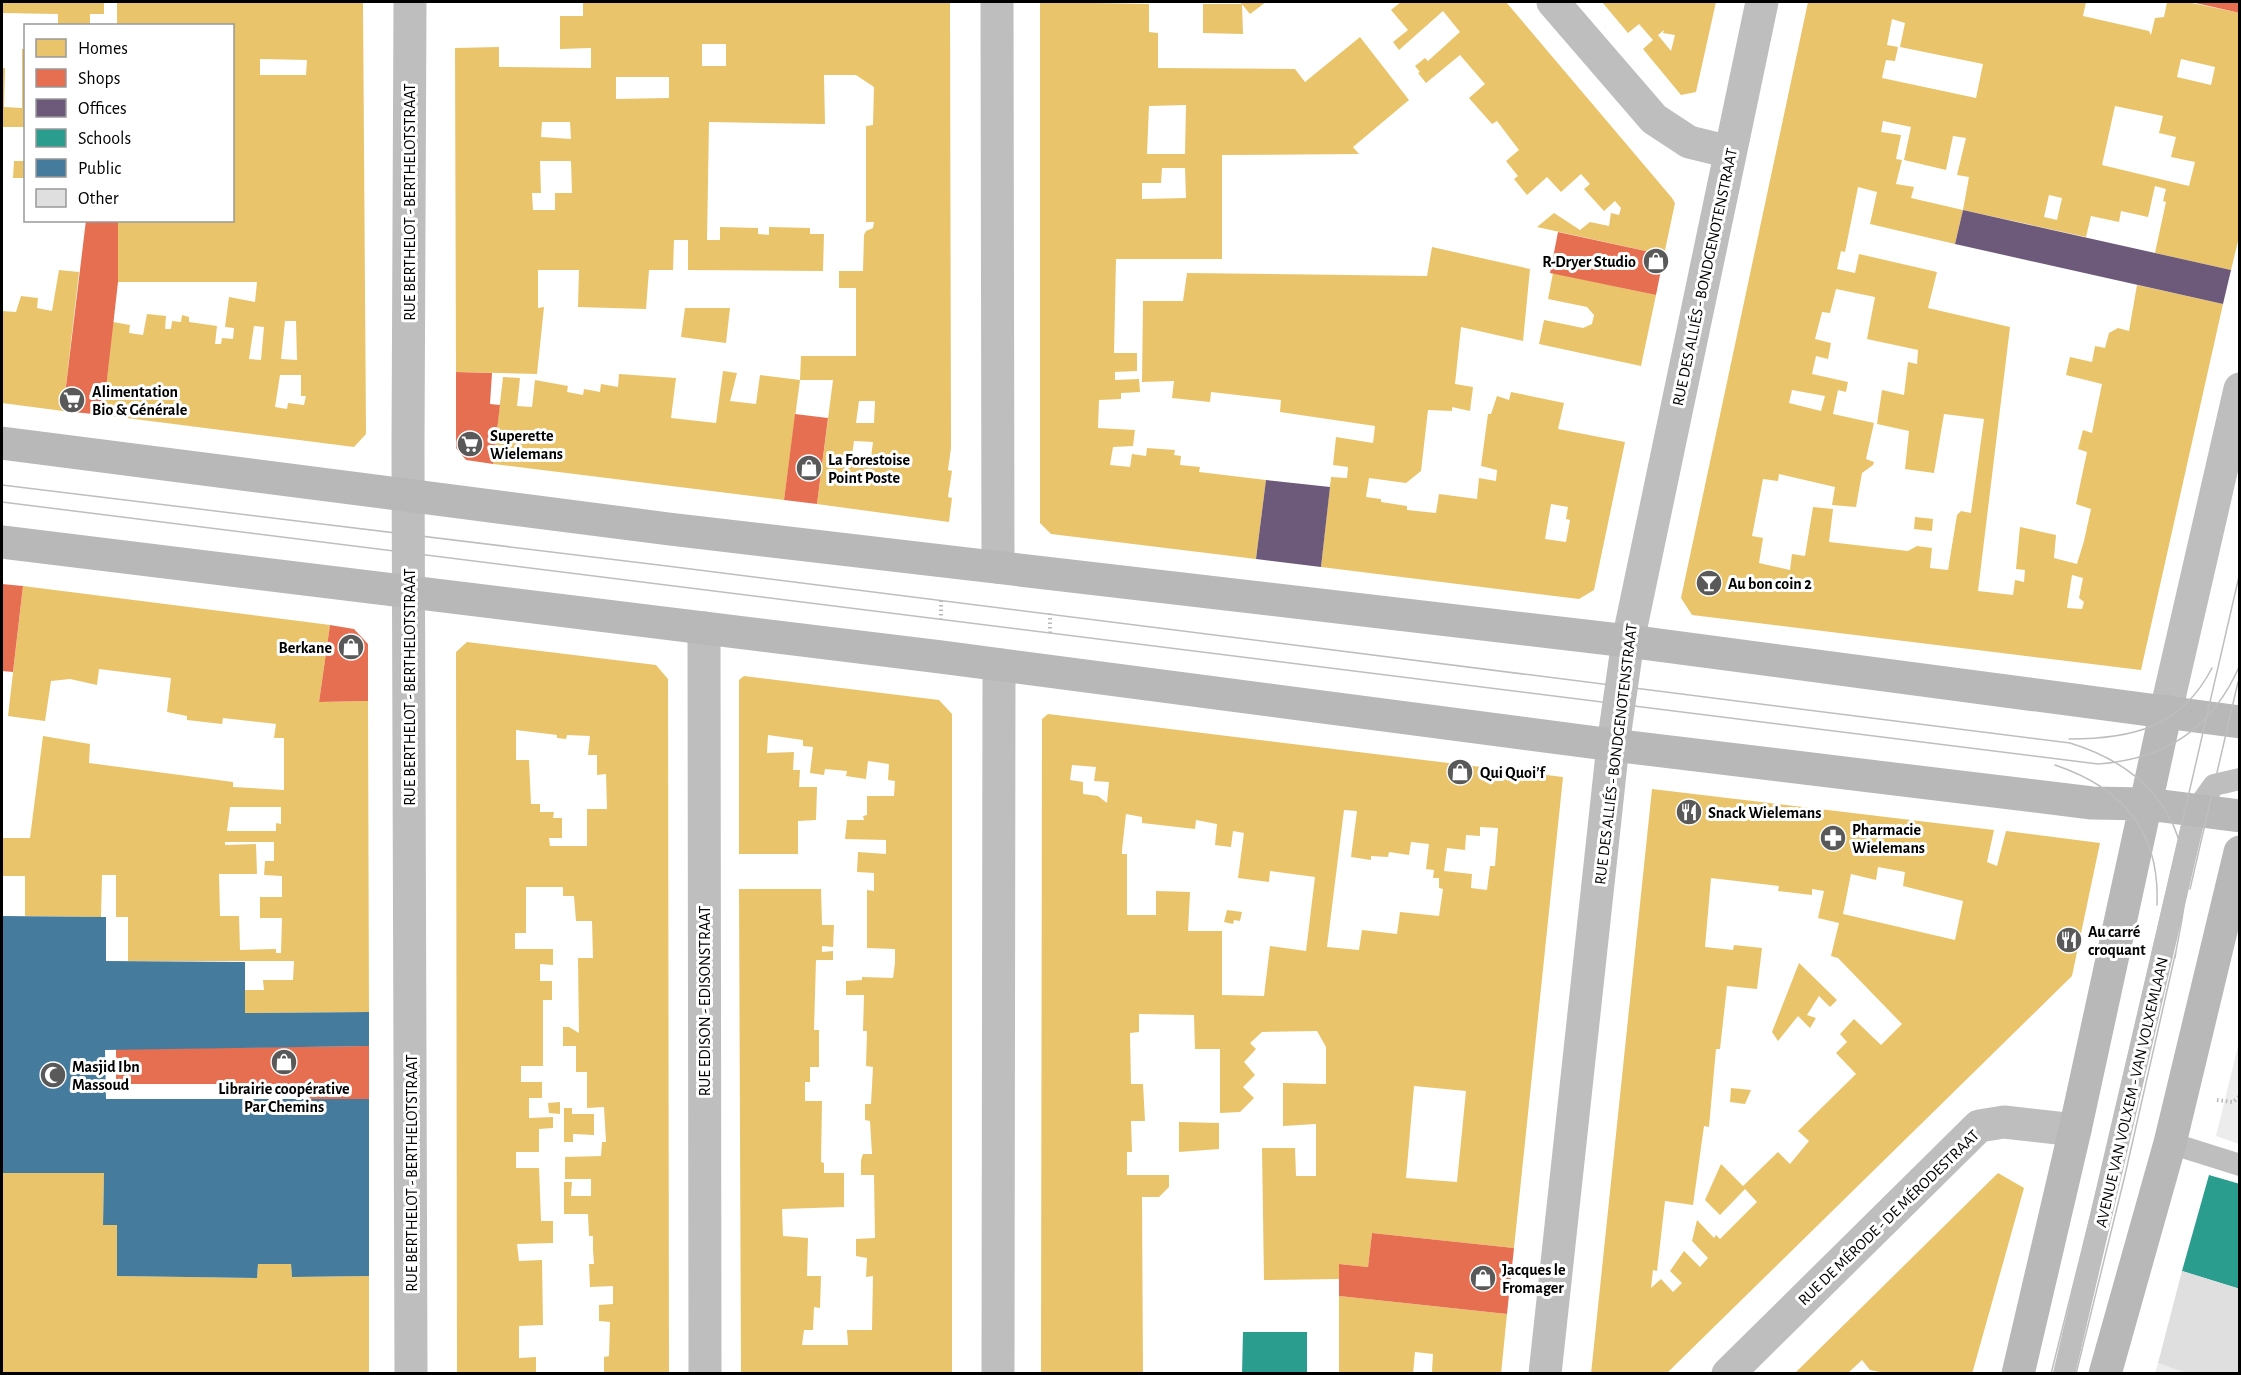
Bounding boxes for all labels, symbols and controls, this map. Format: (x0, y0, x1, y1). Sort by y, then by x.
legend (24, 24, 234, 222)
text: Homes (78, 40, 128, 58)
text: Shops (78, 70, 120, 88)
street label: RUE BERTHELOT - BERTHELOTSTRAAT (402, 83, 418, 321)
text: Offices (78, 100, 127, 118)
text: Schools (78, 130, 131, 148)
street label: RUE DES ALLIÉS - BONDGENOTENSTRAAT (1668, 146, 1740, 407)
text: Public (78, 160, 121, 178)
text: Other (78, 190, 119, 208)
shop icon: R-Dryer Studio (1641, 246, 1671, 276)
place label: R-Dryer Studio (1542, 254, 1636, 271)
place label: Alimentation Bio & Générale (92, 384, 188, 418)
supermarket icon: Alimentation Bio & Générale (57, 385, 87, 415)
place label: Superette Wielemans (490, 428, 563, 462)
supermarket icon: Superette Wielemans (455, 429, 485, 459)
place label: La Forestoise Point Poste (828, 452, 911, 486)
shop icon: La Forestoise Point Poste (794, 453, 824, 483)
street label: RUE BERTHELOT - BERTHELOTSTRAAT (402, 568, 418, 806)
bar icon: Au bon coin 2 (1694, 568, 1724, 598)
place label: Au bon coin 2 (1728, 576, 1812, 592)
street label: RUE DES ALLIÉS - BONDGENOTENSTRAAT (1590, 622, 1640, 886)
shop icon: Berkane (336, 632, 366, 662)
place label: Berkane (279, 640, 332, 656)
shop icon: Qui Quoi’f (1445, 757, 1475, 787)
place label: Qui Quoi’f (1480, 765, 1546, 782)
restaurant icon: Snack Wielemans (1674, 797, 1704, 827)
place label: Snack Wielemans (1708, 805, 1821, 821)
place label: Pharmacie Wielemans (1852, 822, 1925, 856)
pharmacy icon: Pharmacie Wielemans (1818, 823, 1848, 853)
street label: RUE EDISON - EDISONSTRAAT (697, 906, 713, 1096)
place label: Au carré croquant (2088, 924, 2146, 958)
restaurant icon: Au carré croquant (2054, 925, 2084, 955)
street label: AVENUE VAN VOLXEM - VAN VOLXEMLAAN (2093, 955, 2171, 1229)
shop icon: Librairie coopérative Par Chemins (269, 1047, 299, 1077)
street label: RUE BERTHELOT - BERTHELOTSTRAAT (404, 1054, 420, 1292)
place label: Masjid Ibn Massoud (72, 1059, 140, 1093)
mosque icon: Masjid Ibn Massoud (38, 1060, 68, 1090)
place label: Librairie coopérative Par Chemins (218, 1081, 350, 1115)
street label: RUE DE MÉRODE - DE MÉRODESTRAAT (1794, 1125, 1982, 1308)
place label: Jacques le Fromager (1502, 1262, 1566, 1296)
shop icon: Jacques le Fromager (1468, 1263, 1498, 1293)

